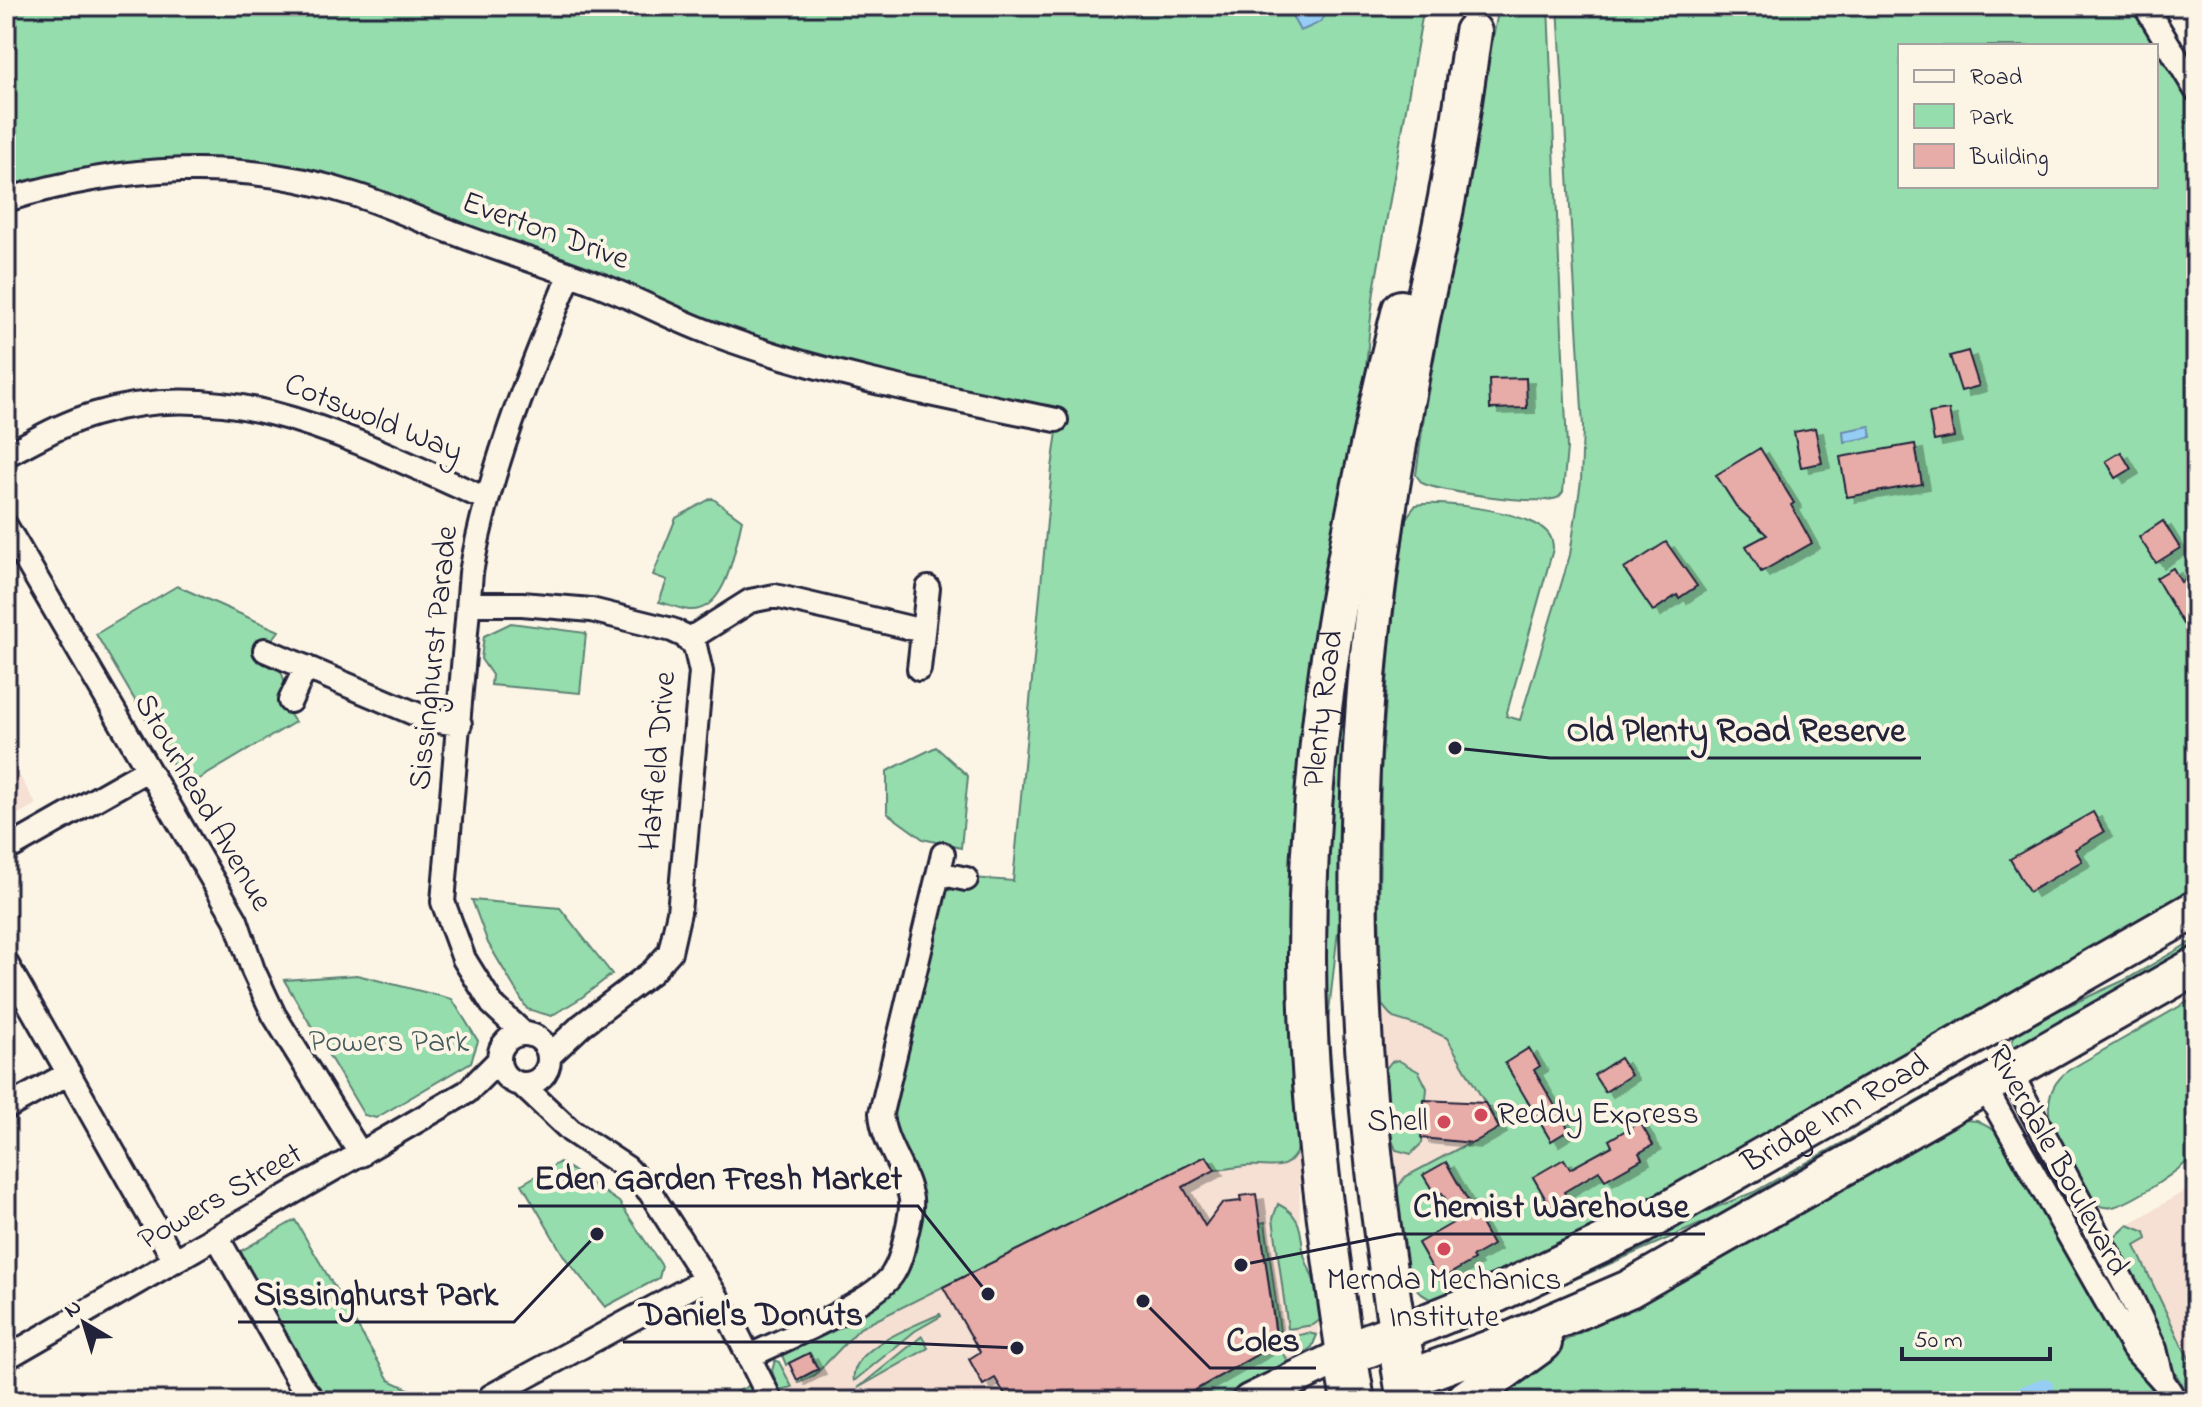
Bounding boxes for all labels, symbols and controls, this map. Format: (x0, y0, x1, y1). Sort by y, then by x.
legend (1898, 44, 2158, 188)
text: Road (1970, 61, 2023, 96)
text: Park (1970, 101, 2014, 136)
text: Building (1969, 141, 2049, 176)
street label: Everton Drive (455, 180, 636, 284)
street label: Cotswold Way (277, 362, 469, 476)
street label: Sissinghurst Parade (398, 523, 472, 792)
street label: Plenty Road (1291, 627, 1357, 790)
street label: Hatfield Drive (628, 669, 690, 853)
street label: Stourhead Avenue (121, 685, 284, 921)
callout: Old Plenty Road Reserve (1550, 700, 1921, 758)
text: Old Plenty Road Reserve (1567, 708, 1906, 759)
park label: Powers Park (309, 1020, 470, 1067)
street label: Riverdale Boulevard (1974, 1037, 2140, 1285)
street label: Bridge Inn Road (1733, 1042, 1938, 1187)
place label: Reddy Express (1497, 1092, 1699, 1139)
place label: Shell (1367, 1099, 1428, 1146)
marker: Reddy Express (1472, 1106, 1490, 1124)
marker: Shell (1435, 1113, 1453, 1131)
street label: Powers Street (130, 1132, 312, 1264)
callout: Eden Garden Fresh Market (518, 1148, 918, 1206)
text: Eden Garden Fresh Market (534, 1156, 903, 1206)
callout: Chemist Warehouse (1397, 1176, 1705, 1234)
text: Chemist Warehouse (1413, 1184, 1690, 1234)
marker: Mernda Mechanics Institute (1435, 1240, 1453, 1258)
place label: Mernda Mechanics Institute (1326, 1258, 1562, 1342)
callout: Sissinghurst Park (238, 1264, 514, 1322)
text: Sissinghurst Park (254, 1272, 499, 1323)
north arrow (44, 1283, 124, 1363)
callout: Daniel's Donuts (623, 1284, 879, 1342)
text: N (58, 1292, 89, 1327)
text: Daniel's Donuts (637, 1292, 863, 1342)
callout: Coles (1210, 1310, 1316, 1368)
scale bar (1902, 1311, 2050, 1361)
text: Coles (1226, 1318, 1300, 1368)
text: 50 m (1914, 1324, 1963, 1359)

